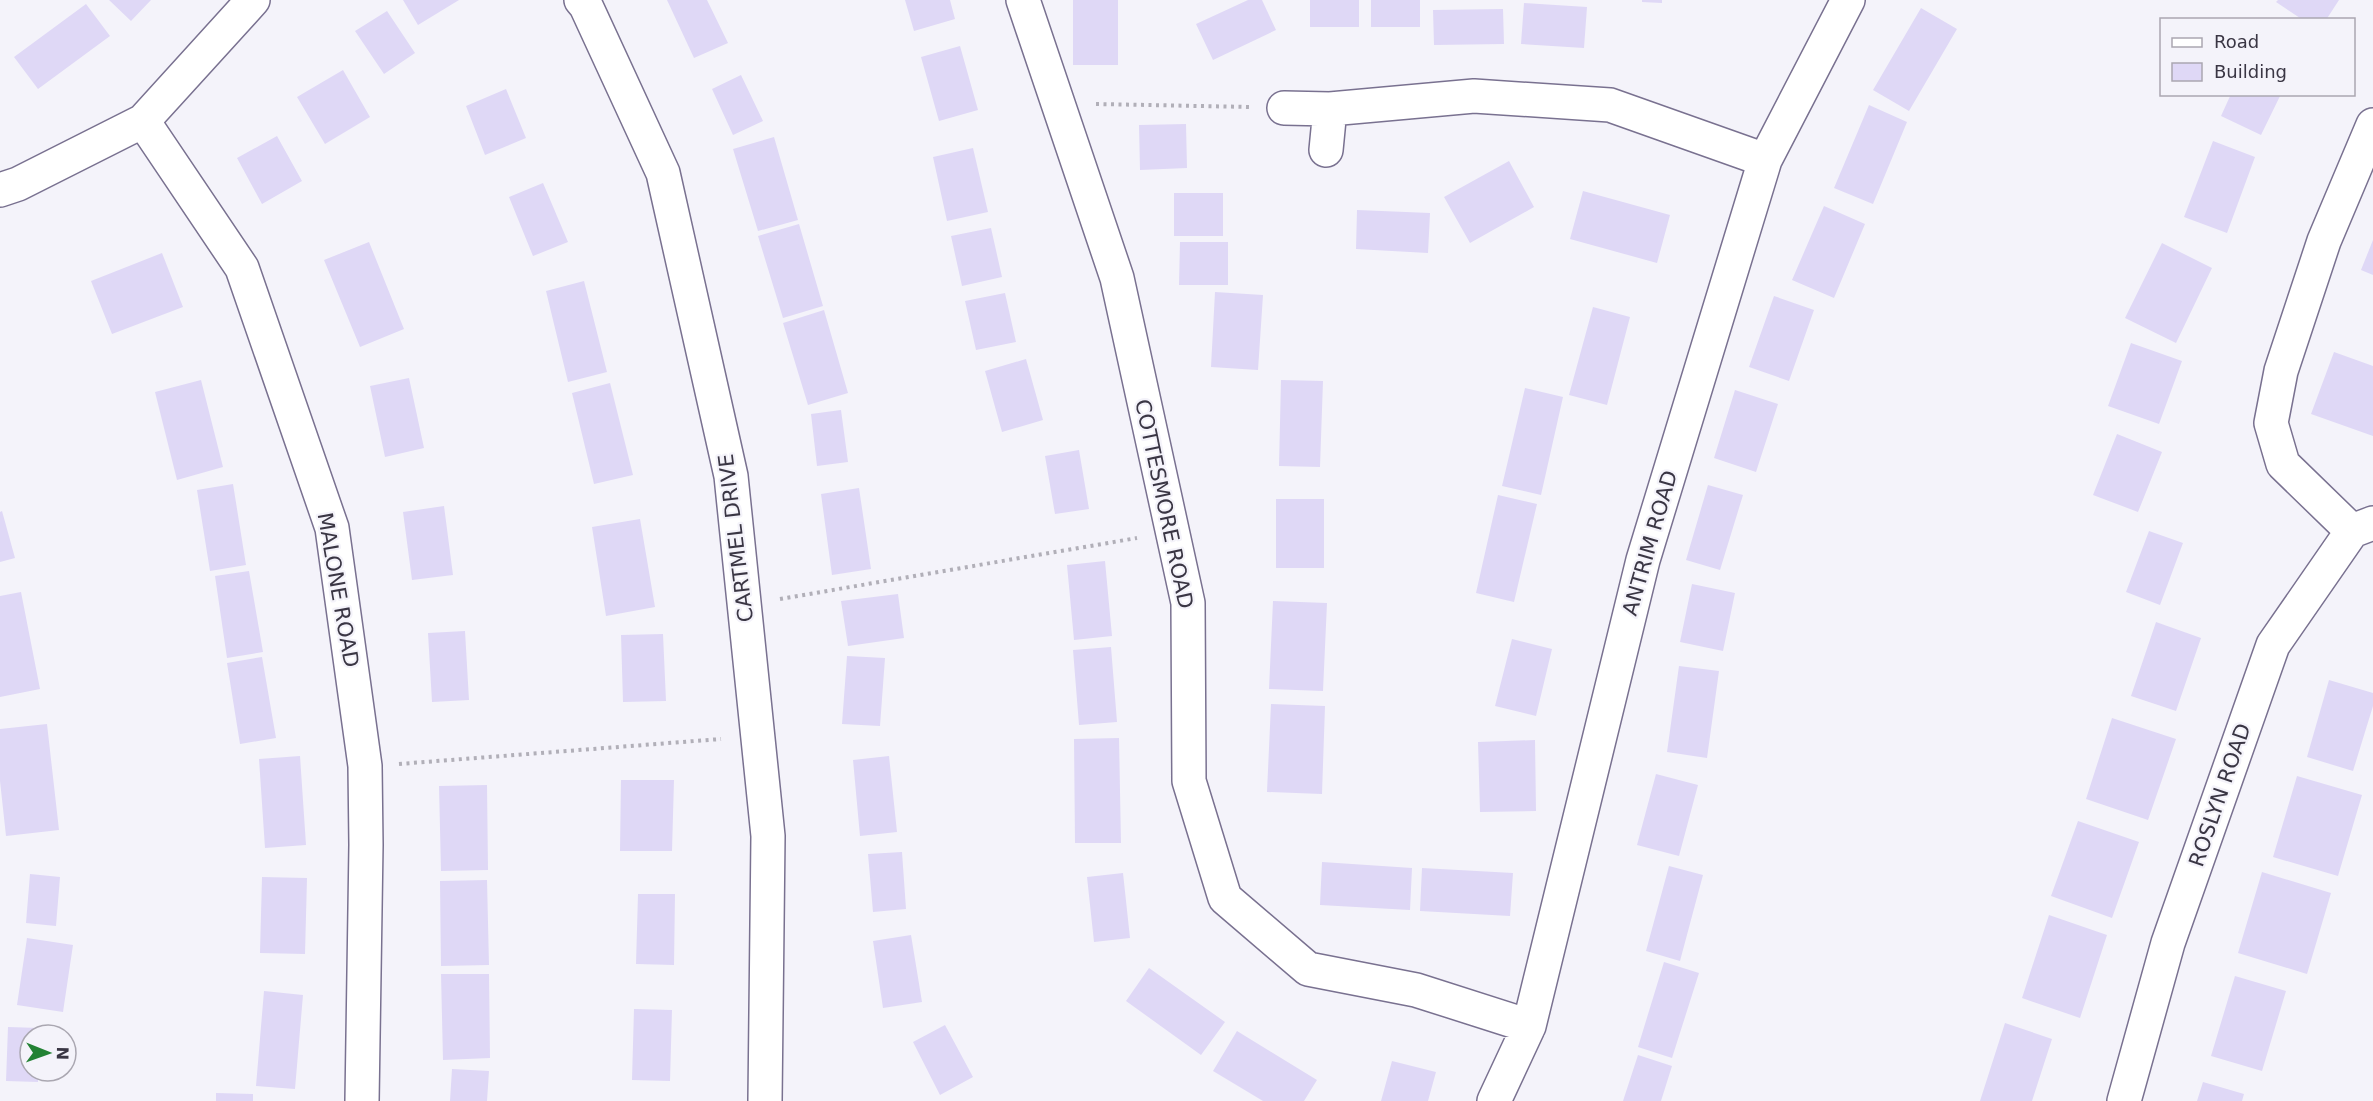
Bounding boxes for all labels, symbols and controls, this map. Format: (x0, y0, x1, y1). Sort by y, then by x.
legend (2160, 18, 2355, 96)
text: Road (2214, 31, 2259, 52)
text: Building (2214, 61, 2287, 82)
street label: COTTESMORE ROAD (1130, 397, 1198, 611)
street label: CARTMEL DRIVE (714, 453, 758, 623)
street label: ANTRIM ROAD (1618, 468, 1682, 618)
street label: MALONE ROAD (313, 511, 363, 669)
street label: ROSLYN ROAD (2184, 720, 2256, 870)
north arrow (18, 1023, 78, 1083)
text: N (53, 1046, 72, 1060)

